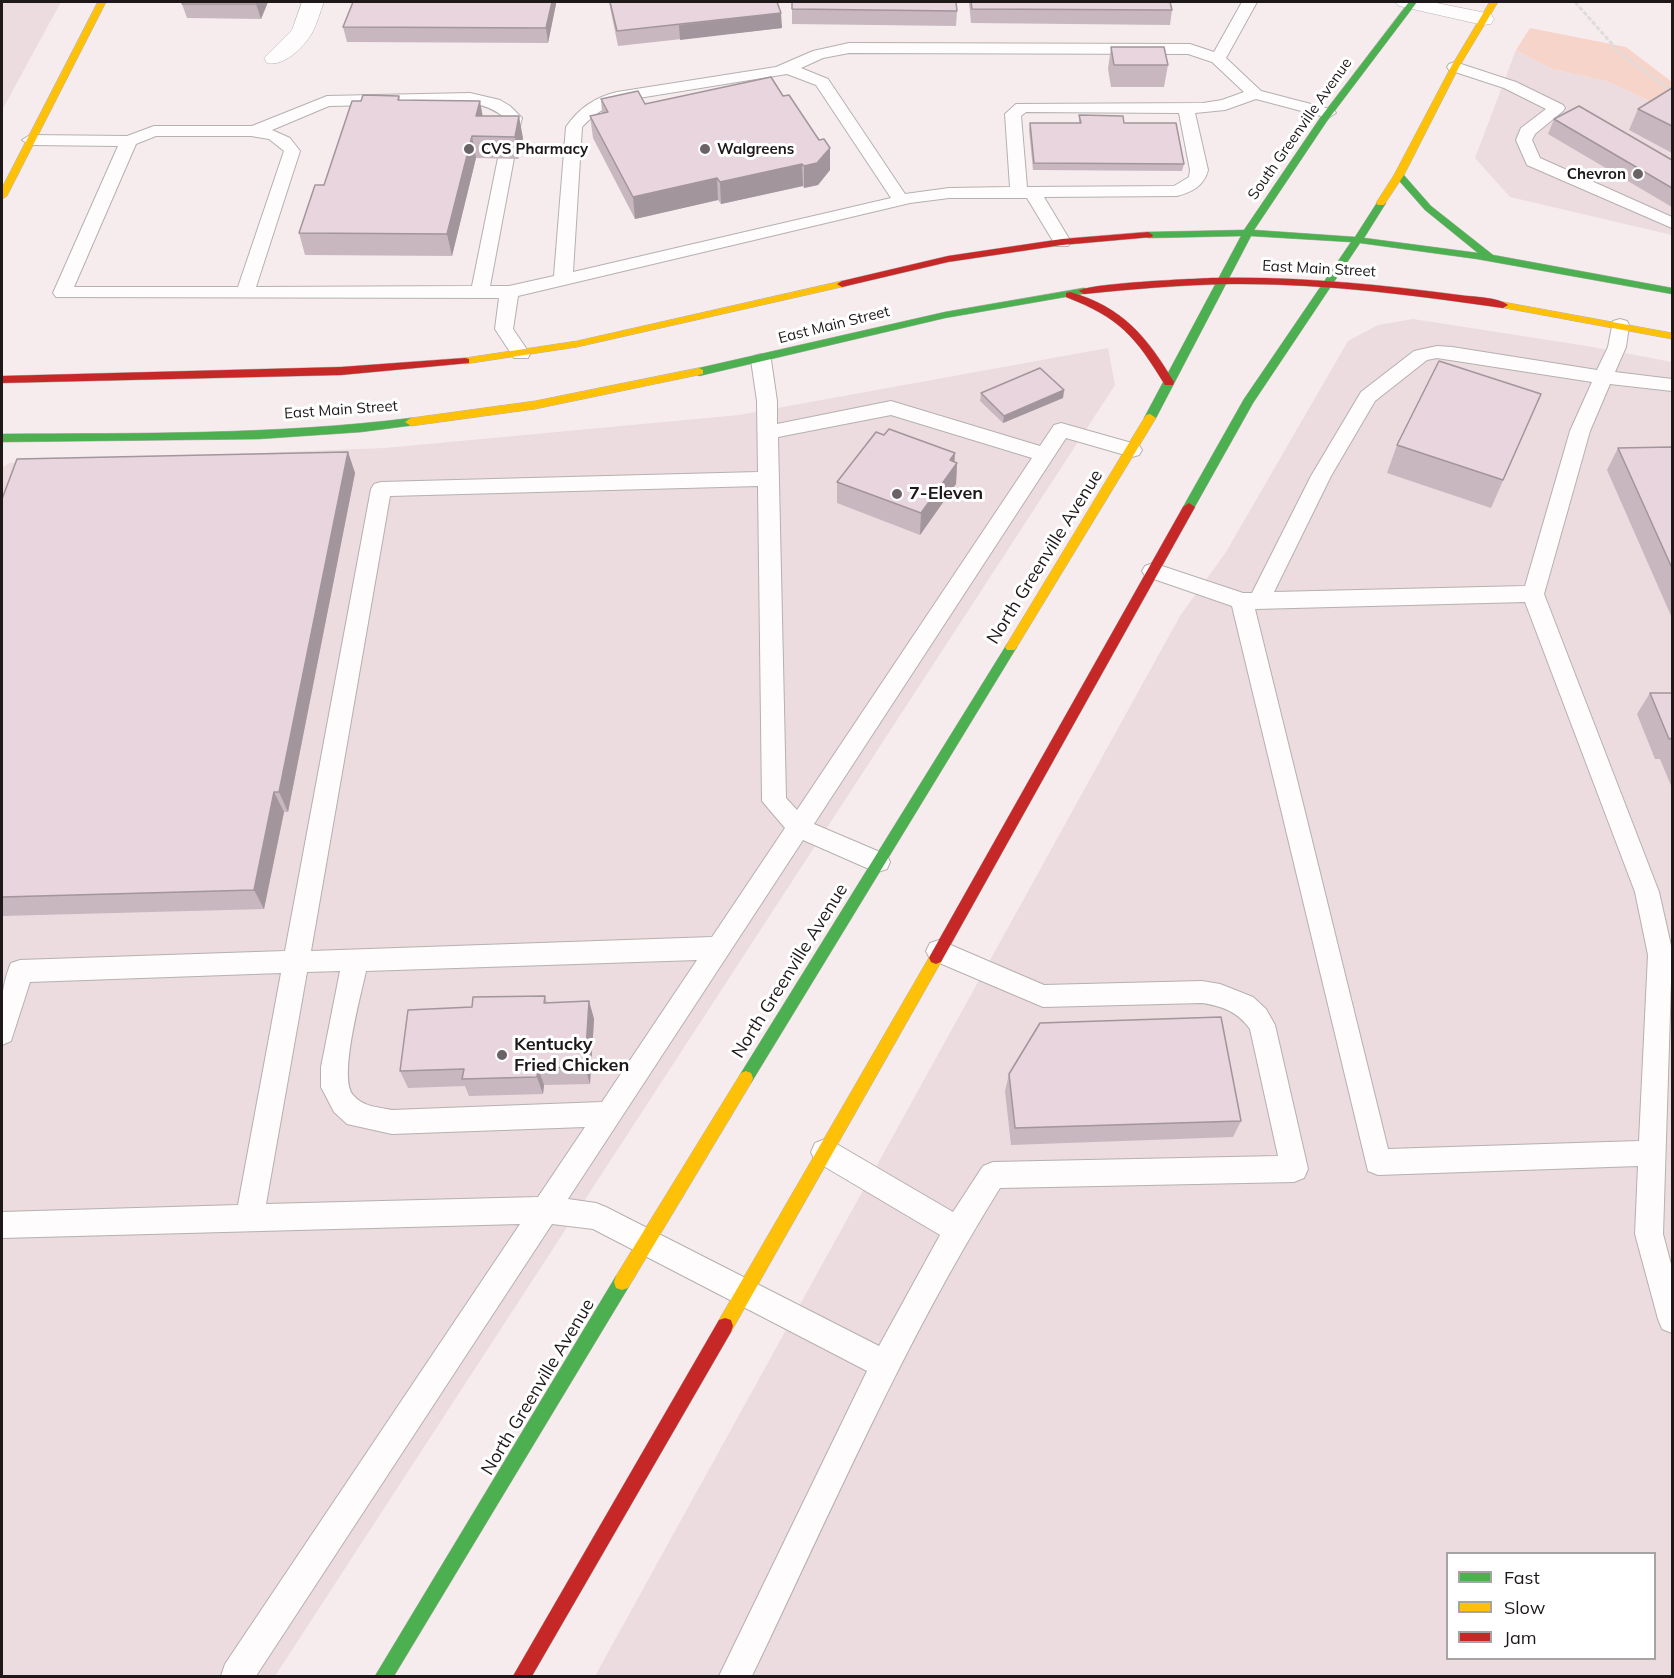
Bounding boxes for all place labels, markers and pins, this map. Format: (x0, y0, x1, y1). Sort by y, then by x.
place label: CVS Pharmacy (481, 140, 588, 158)
place label: Walgreens (717, 140, 794, 158)
marker: CVS Pharmacy (462, 142, 476, 156)
marker: Walgreens (698, 142, 712, 156)
place label: Chevron (1567, 165, 1626, 183)
marker: Chevron (1631, 167, 1645, 181)
place label: 7-Eleven (909, 483, 983, 505)
marker: 7-Eleven (890, 487, 904, 501)
place label: Kentucky Fried Chicken (514, 1034, 629, 1076)
marker: Kentucky Fried Chicken (495, 1048, 509, 1062)

